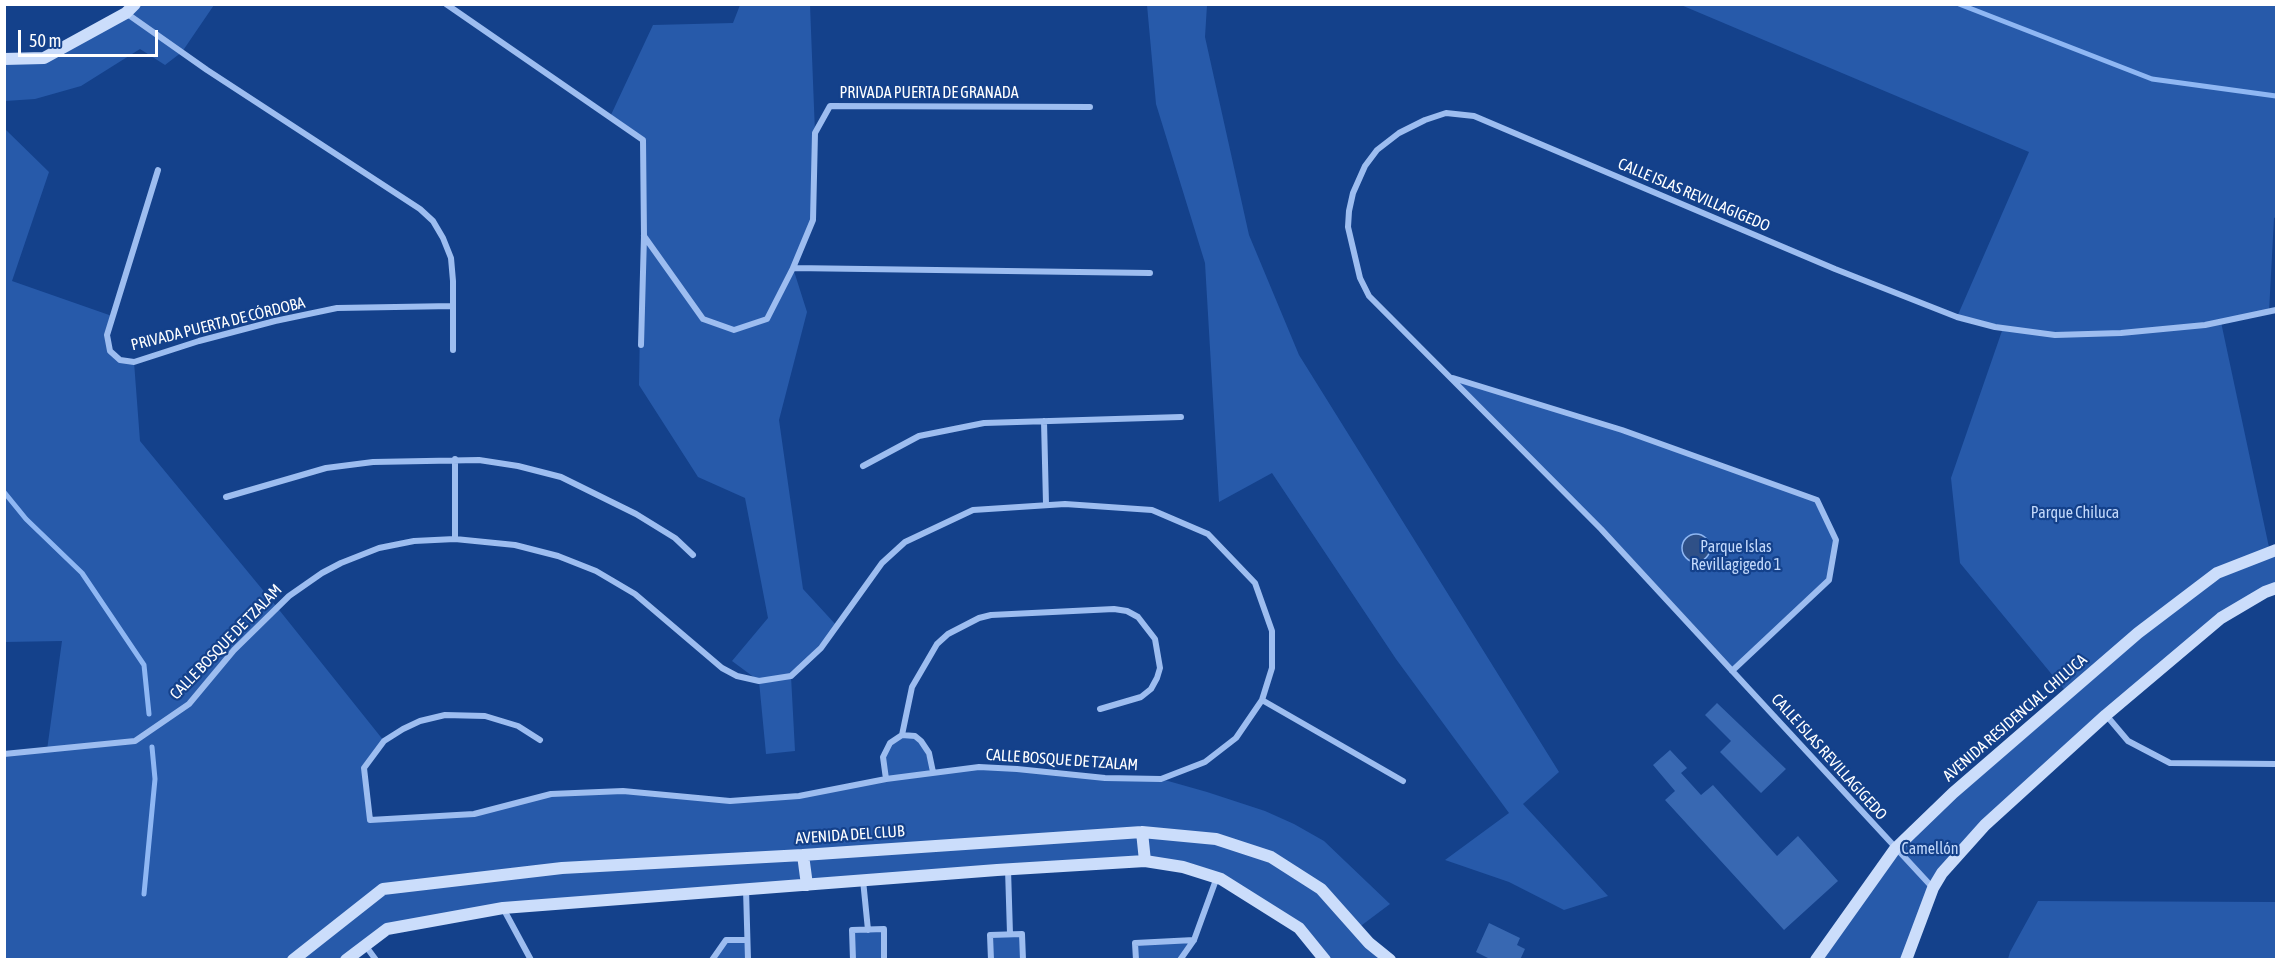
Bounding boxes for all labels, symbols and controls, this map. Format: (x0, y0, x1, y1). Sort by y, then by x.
scale bar (21, 18, 160, 56)
text: 50 m (29, 30, 61, 51)
street label: PRIVADA PUERTA DE GRANADA (839, 83, 1019, 103)
street label: CALLE ISLAS REVILLAGIGEDO (1615, 154, 1773, 236)
street label: PRIVADA PUERTA DE CÓRDOBA (129, 293, 307, 355)
park label: Parque Chiluca (2031, 503, 2119, 523)
park label: Parque Islas Revillagigedo 1 (1691, 537, 1781, 575)
street label: CALLE BOSQUE DE TZALAM (166, 580, 286, 704)
street label: AVENIDA RESIDENCIAL CHILUCA (1939, 650, 2091, 786)
street label: CALLE ISLAS REVILLAGIGEDO (1767, 690, 1891, 824)
street label: CALLE BOSQUE DE TZALAM (985, 745, 1139, 775)
street label: AVENIDA DEL CLUB (795, 822, 905, 848)
park label: Camellón (1901, 839, 1959, 859)

